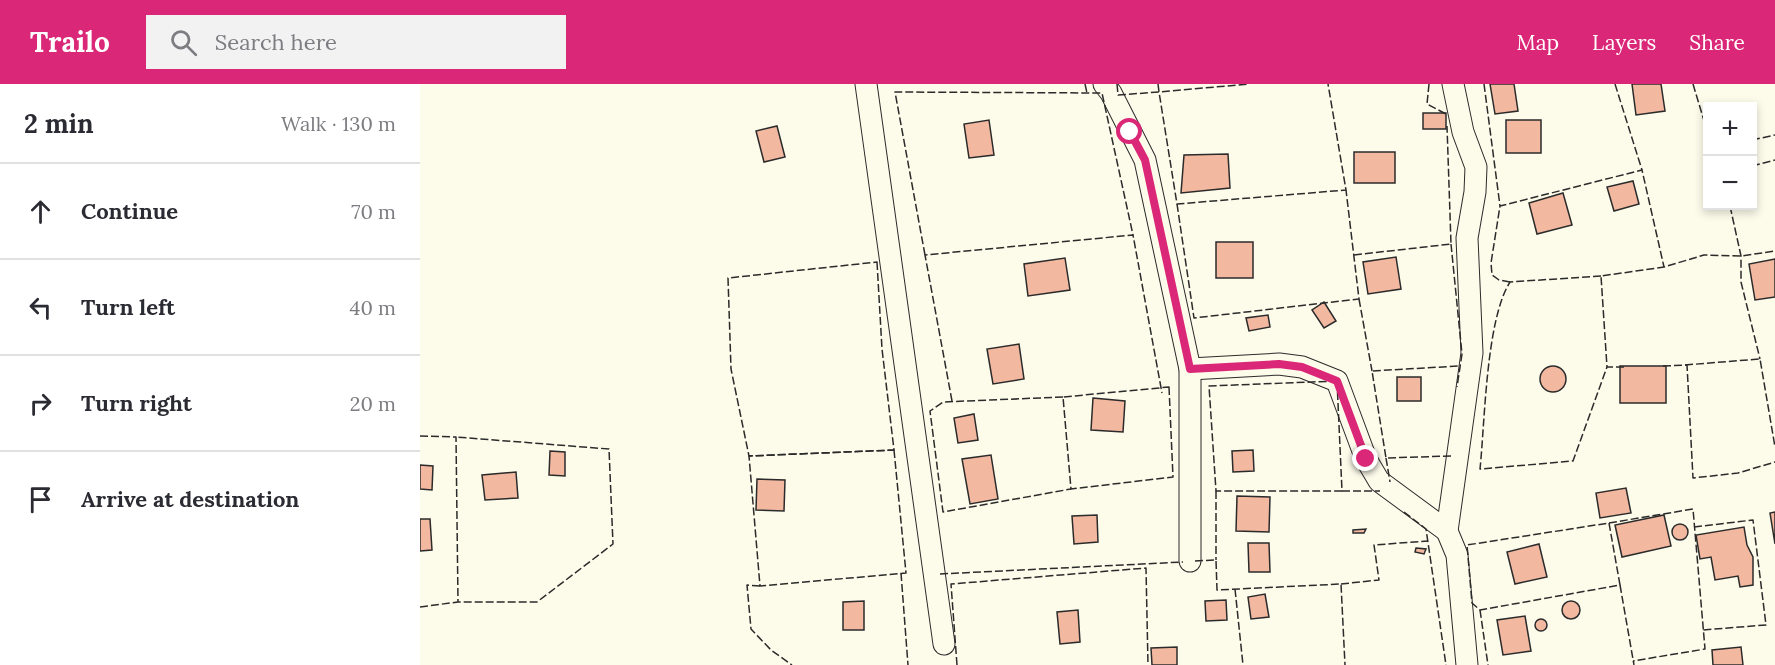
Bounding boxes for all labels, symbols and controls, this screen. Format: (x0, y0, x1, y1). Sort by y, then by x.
search box (146, 15, 566, 69)
text: Trailo (30, 24, 110, 60)
icon: search (167, 26, 200, 59)
text: Search here (215, 28, 337, 56)
text: Map (1516, 29, 1559, 56)
text: Layers (1592, 29, 1656, 56)
text: Share (1689, 29, 1745, 56)
map controls (1703, 102, 1757, 210)
button: + (1703, 102, 1757, 156)
text: 2 min (24, 107, 94, 140)
text: Walk · 130 m (281, 111, 396, 136)
route start (1116, 118, 1142, 144)
button: − (1703, 156, 1757, 210)
icon: ahead (24, 195, 57, 228)
text: Continue (81, 197, 178, 225)
text: 70 m (351, 199, 396, 224)
icon: left (24, 291, 57, 324)
text: Turn left (81, 293, 175, 321)
text: 40 m (350, 295, 396, 320)
icon: right (24, 387, 57, 420)
text: Turn right (81, 389, 192, 417)
text: 20 m (350, 391, 396, 416)
route end (1352, 445, 1378, 471)
icon: arrive (24, 483, 57, 516)
text: Arrive at destination (81, 485, 299, 513)

